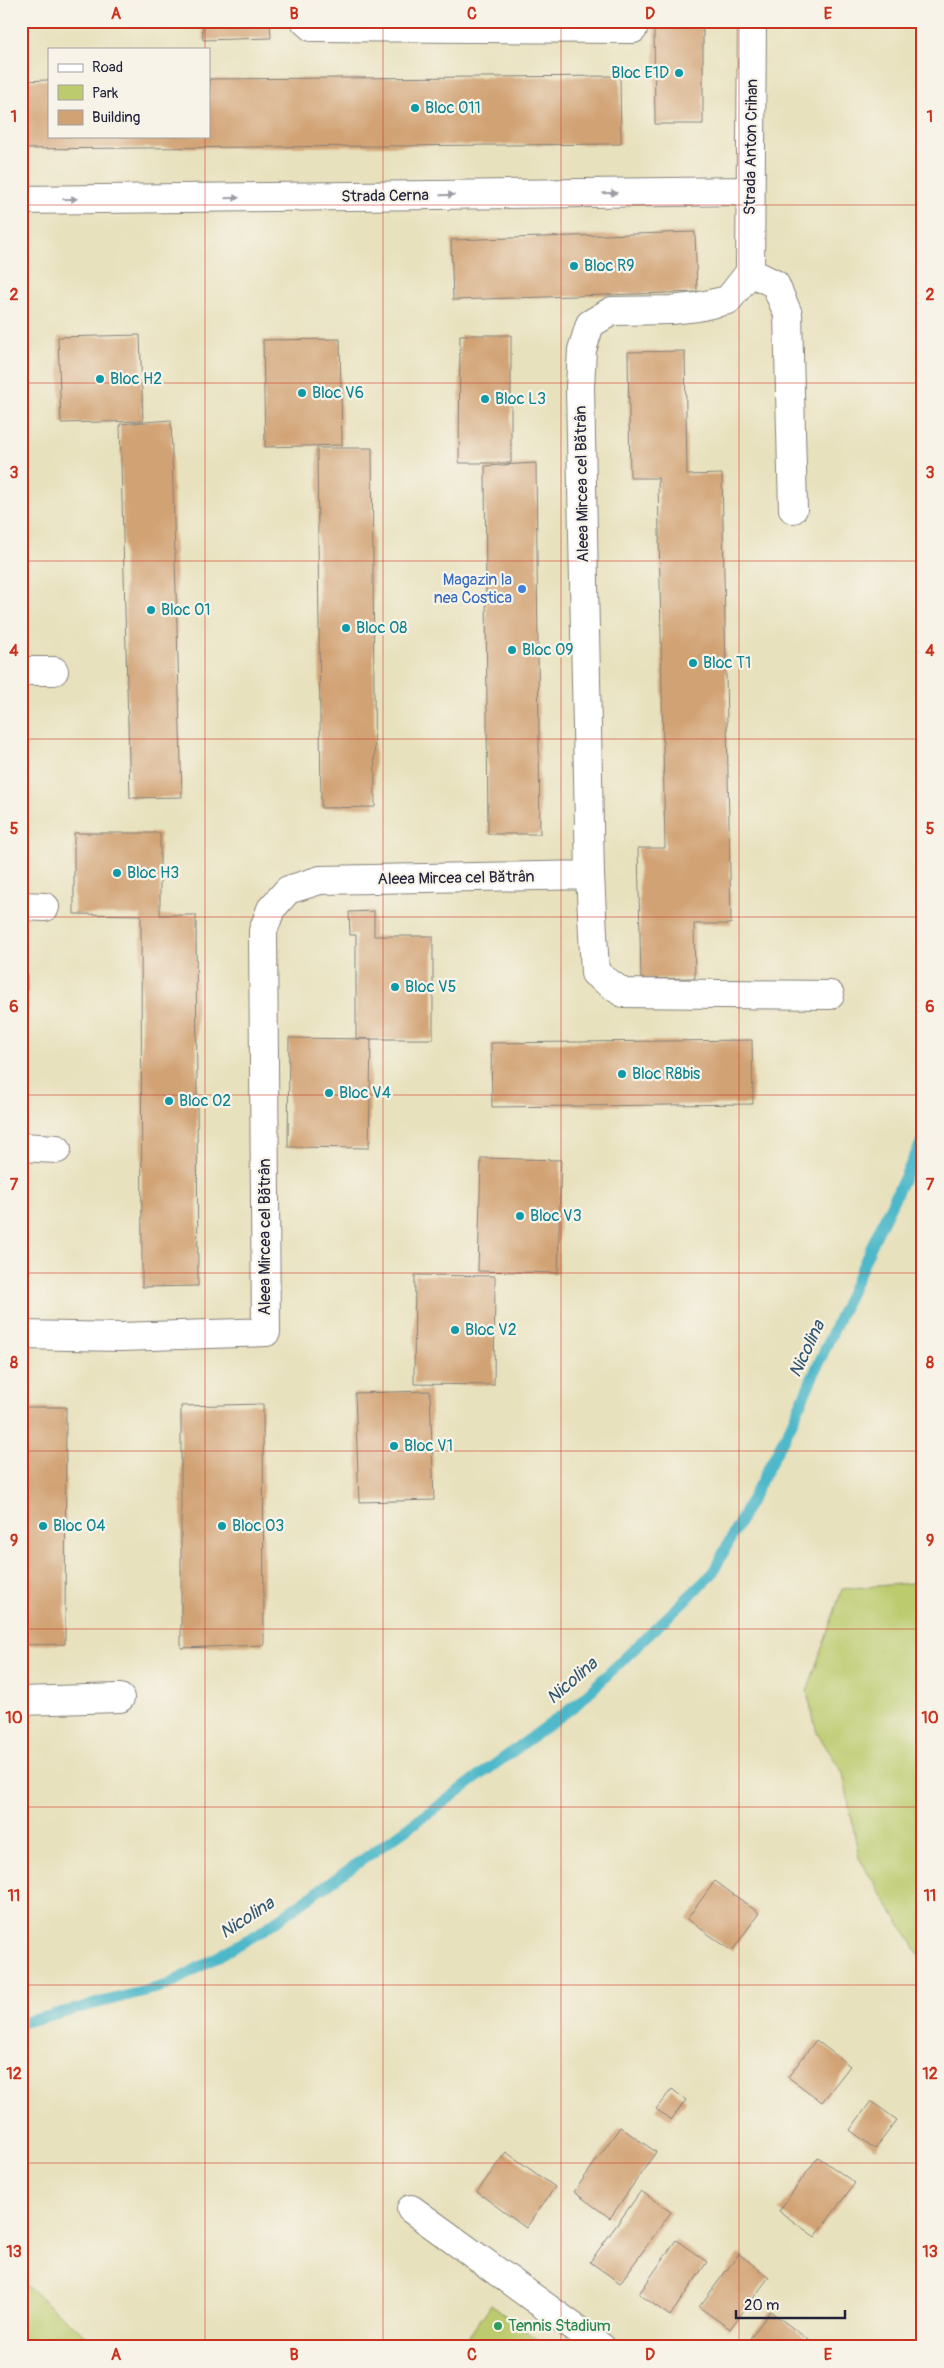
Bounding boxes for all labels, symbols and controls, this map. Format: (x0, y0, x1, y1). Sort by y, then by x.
text: A (111, 4, 122, 24)
text: B (289, 4, 299, 24)
text: C (467, 4, 477, 24)
text: D (645, 4, 655, 24)
text: E (824, 4, 833, 24)
legend (48, 48, 210, 138)
text: Road (92, 58, 123, 77)
place label: Bloc E1D (611, 63, 669, 83)
marker: Bloc E1D (673, 67, 685, 79)
street label: Strada Anton Crihan (740, 79, 762, 215)
text: Park (92, 84, 119, 103)
place label: Bloc O11 (425, 98, 481, 118)
marker: Bloc O11 (409, 102, 421, 114)
text: 1 (11, 107, 17, 127)
text: 1 (927, 107, 933, 127)
text: Building (92, 108, 140, 127)
street label: Strada Cerna (341, 185, 429, 207)
one-way arrow (602, 189, 618, 197)
one-way arrow (440, 191, 456, 199)
one-way arrow (225, 193, 241, 201)
one-way arrow (62, 195, 78, 203)
place label: Bloc R9 (584, 256, 635, 276)
marker: Bloc R9 (568, 260, 580, 272)
text: 2 (10, 285, 19, 305)
text: 2 (926, 285, 935, 305)
place label: Bloc H2 (110, 369, 162, 389)
marker: Bloc H2 (94, 373, 106, 385)
place label: Bloc V6 (312, 383, 364, 403)
marker: Bloc V6 (296, 387, 308, 399)
place label: Bloc L3 (495, 389, 546, 409)
marker: Bloc L3 (479, 393, 491, 405)
street label: Aleea Mircea cel Bătrân (571, 405, 593, 563)
text: 3 (10, 463, 19, 483)
text: 3 (926, 463, 935, 483)
place label: Magazin la nea Costica (434, 570, 512, 608)
marker: Magazin la nea Costica (516, 583, 528, 595)
place label: Bloc O1 (161, 600, 210, 620)
marker: Bloc O1 (145, 604, 157, 616)
place label: Bloc O8 (356, 618, 407, 638)
marker: Bloc O8 (340, 622, 352, 634)
place label: Bloc O9 (522, 640, 573, 660)
text: 4 (9, 641, 19, 661)
text: 4 (925, 641, 935, 661)
marker: Bloc O9 (506, 644, 518, 656)
place label: Bloc T1 (703, 653, 751, 673)
marker: Bloc T1 (687, 657, 699, 669)
text: 5 (10, 819, 19, 839)
text: 5 (926, 819, 935, 839)
place label: Bloc H3 (127, 863, 179, 883)
marker: Bloc H3 (111, 867, 123, 879)
street label: Aleea Mircea cel Bătrân (377, 867, 535, 889)
place label: Bloc V5 (405, 977, 456, 997)
marker: Bloc V5 (389, 981, 401, 993)
text: 6 (9, 997, 19, 1017)
text: 6 (925, 997, 935, 1017)
place label: Bloc R8bis (632, 1064, 700, 1084)
marker: Bloc R8bis (616, 1068, 628, 1080)
place label: Bloc V4 (339, 1083, 391, 1103)
marker: Bloc V4 (323, 1087, 335, 1099)
place label: Bloc O2 (179, 1091, 231, 1111)
marker: Bloc O2 (163, 1095, 175, 1107)
street label: Aleea Mircea cel Bătrân (255, 1158, 275, 1316)
text: 7 (10, 1175, 19, 1195)
text: 7 (926, 1175, 935, 1195)
place label: Bloc V3 (530, 1206, 582, 1226)
marker: Bloc V3 (514, 1210, 526, 1222)
water label: Nicolina (784, 1315, 831, 1381)
place label: Bloc V2 (465, 1320, 517, 1340)
marker: Bloc V2 (449, 1324, 461, 1336)
text: 8 (10, 1353, 18, 1373)
text: 8 (926, 1353, 934, 1373)
place label: Bloc V1 (404, 1436, 453, 1456)
marker: Bloc V1 (388, 1440, 400, 1452)
place label: Bloc O4 (53, 1516, 106, 1536)
place label: Bloc O3 (232, 1516, 284, 1536)
marker: Bloc O4 (37, 1520, 49, 1532)
marker: Bloc O3 (216, 1520, 228, 1532)
text: 9 (10, 1531, 18, 1551)
text: 9 (926, 1531, 934, 1551)
water label: Nicolina (542, 1652, 603, 1709)
text: 10 (5, 1708, 23, 1728)
text: 10 (921, 1708, 939, 1728)
text: 11 (8, 1886, 20, 1906)
text: 11 (924, 1886, 936, 1906)
water label: Nicolina (216, 1891, 280, 1944)
text: 12 (6, 2064, 22, 2084)
text: 12 (922, 2064, 938, 2084)
text: 13 (6, 2242, 22, 2262)
text: 13 (922, 2242, 938, 2262)
scale bar (736, 2288, 845, 2320)
text: 20 m (744, 2296, 779, 2315)
place label: Tennis Stadium (508, 2316, 611, 2336)
marker: Tennis Stadium (492, 2320, 504, 2332)
text: A (111, 2345, 122, 2365)
text: B (289, 2345, 299, 2365)
text: C (467, 2345, 477, 2365)
text: D (645, 2345, 655, 2365)
text: E (824, 2345, 833, 2365)

